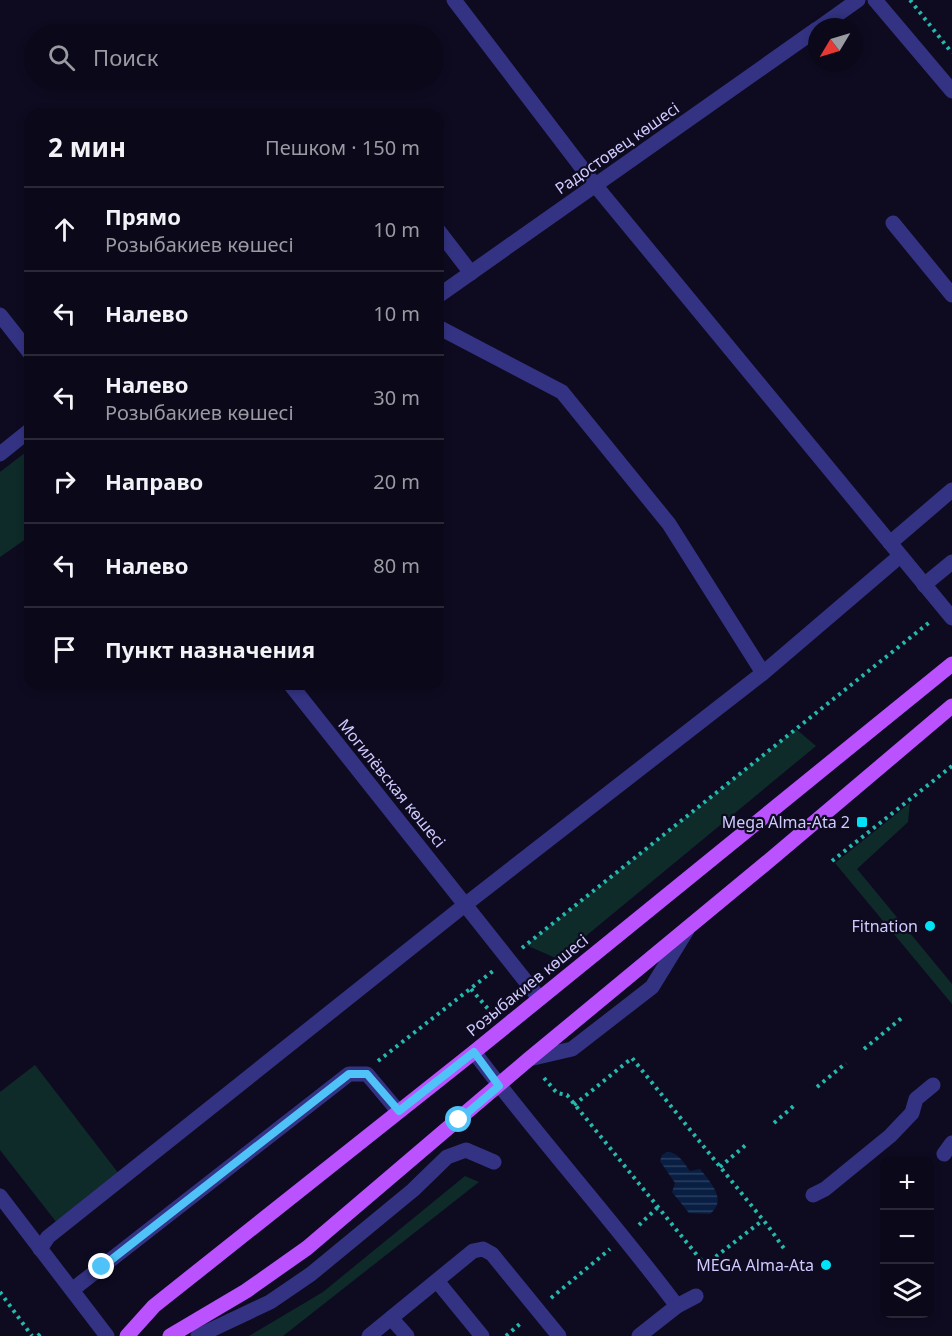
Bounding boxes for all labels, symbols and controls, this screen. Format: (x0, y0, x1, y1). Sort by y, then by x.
north arrow (808, 18, 862, 72)
search box (24, 24, 444, 90)
icon: search (45, 41, 78, 74)
text: Поиск (93, 42, 158, 72)
street label: Радостовец көшесі (551, 97, 683, 199)
text: 2 мин (48, 129, 126, 165)
text: Пешком · 150 m (265, 134, 420, 161)
text: Прямо (105, 201, 181, 231)
icon: ahead (48, 213, 81, 246)
text: 10 m (373, 216, 420, 243)
text: Розыбакиев көшесі (105, 231, 294, 258)
icon: left (48, 297, 81, 330)
text: Налево (105, 298, 188, 328)
text: 10 m (373, 300, 420, 327)
text: Налево (105, 369, 188, 399)
icon: left (48, 381, 81, 414)
text: 30 m (373, 384, 420, 411)
text: Розыбакиев көшесі (105, 399, 294, 426)
icon: right (48, 465, 81, 498)
text: Направо (105, 466, 203, 496)
text: 20 m (373, 468, 420, 495)
icon: left (48, 549, 81, 582)
text: Налево (105, 550, 188, 580)
text: 80 m (373, 552, 420, 579)
icon: arrive (48, 633, 81, 666)
text: Пункт назначения (105, 634, 315, 664)
street label: Могилёвская көшесі (333, 714, 451, 852)
place label: Mega Alma-Ata 2 (722, 811, 850, 833)
marker: Mega Alma-Ata 2 (855, 815, 869, 829)
place label: Fitnation (851, 915, 918, 937)
marker: Fitnation (923, 919, 937, 933)
street label: Розыбакиев көшесі (461, 929, 593, 1041)
route start (445, 1106, 471, 1132)
map controls (880, 1156, 934, 1318)
button: + (880, 1156, 934, 1210)
button: − (880, 1210, 934, 1264)
route end (88, 1253, 114, 1279)
place label: MEGA Alma-Ata (696, 1254, 814, 1276)
marker: MEGA Alma-Ata (819, 1258, 833, 1272)
button: layers (880, 1264, 934, 1318)

